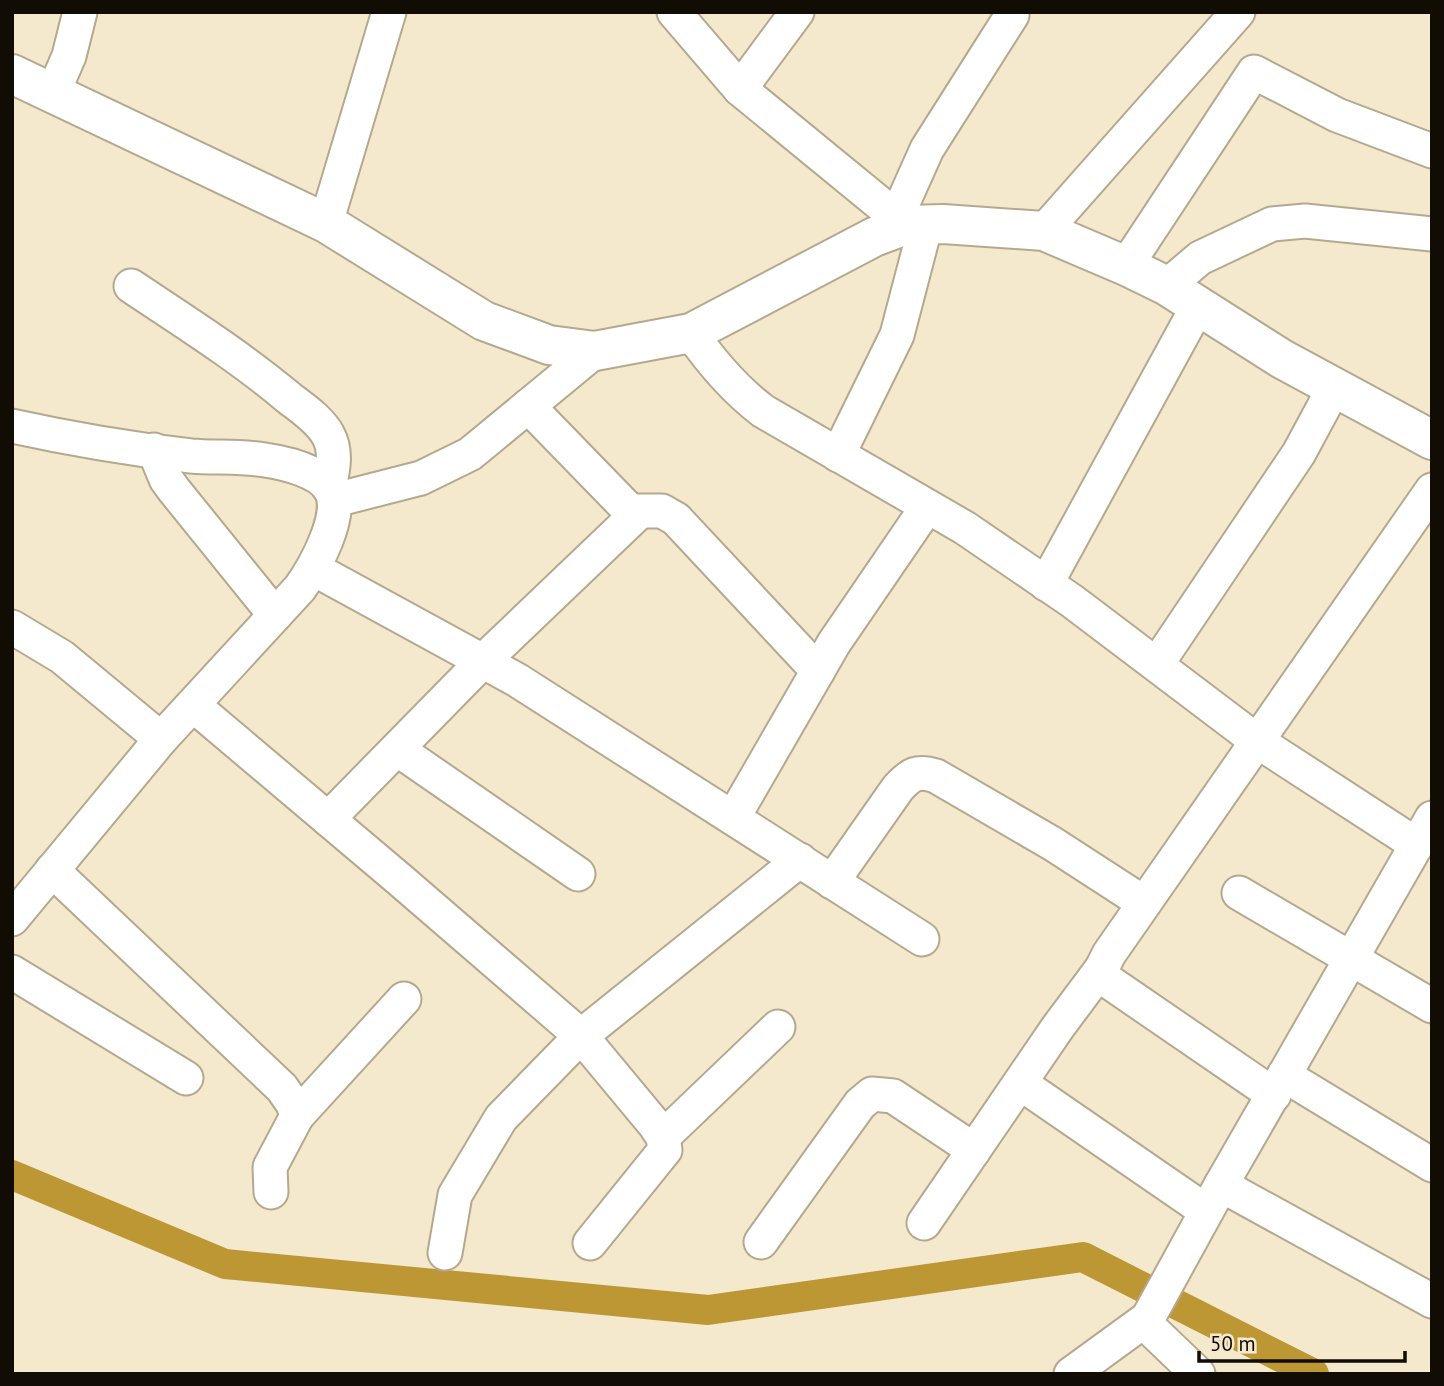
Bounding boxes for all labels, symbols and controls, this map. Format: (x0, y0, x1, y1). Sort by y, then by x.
scale bar (1199, 1320, 1406, 1364)
text: 50 m (1210, 1330, 1256, 1357)

